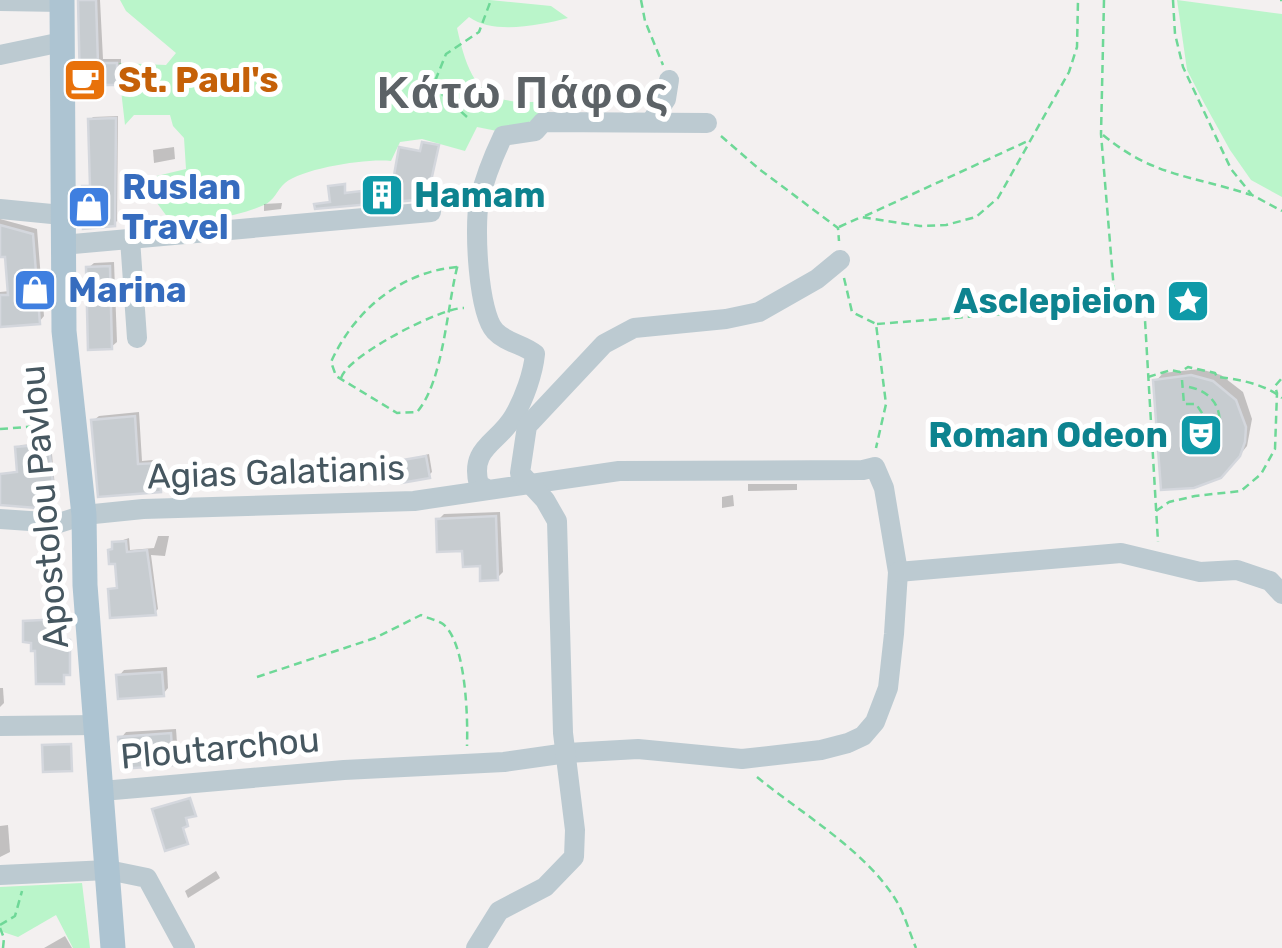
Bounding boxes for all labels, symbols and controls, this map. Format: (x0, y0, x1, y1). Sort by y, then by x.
cafe icon: St. Paul's (62, 57, 108, 103)
place label: St. Paul's (118, 59, 279, 101)
district label: Κάτω Πάφος (377, 66, 671, 119)
place label: Ruslan Travel (122, 166, 241, 248)
building icon: Hamam (359, 172, 405, 218)
place label: Hamam (414, 174, 546, 216)
shop icon: Ruslan Travel (66, 184, 112, 230)
shop icon: Marina (12, 267, 58, 313)
place label: Marina (68, 269, 187, 311)
place icon: Asclepieion (1165, 278, 1211, 324)
place label: Asclepieion (953, 280, 1156, 322)
street label: Apostolou Pavlou (11, 364, 77, 650)
theatre icon: Roman Odeon (1178, 412, 1224, 458)
place label: Roman Odeon (928, 414, 1168, 456)
street label: Agias Galatianis (146, 447, 406, 497)
street label: Ploutarchou (119, 718, 321, 778)

